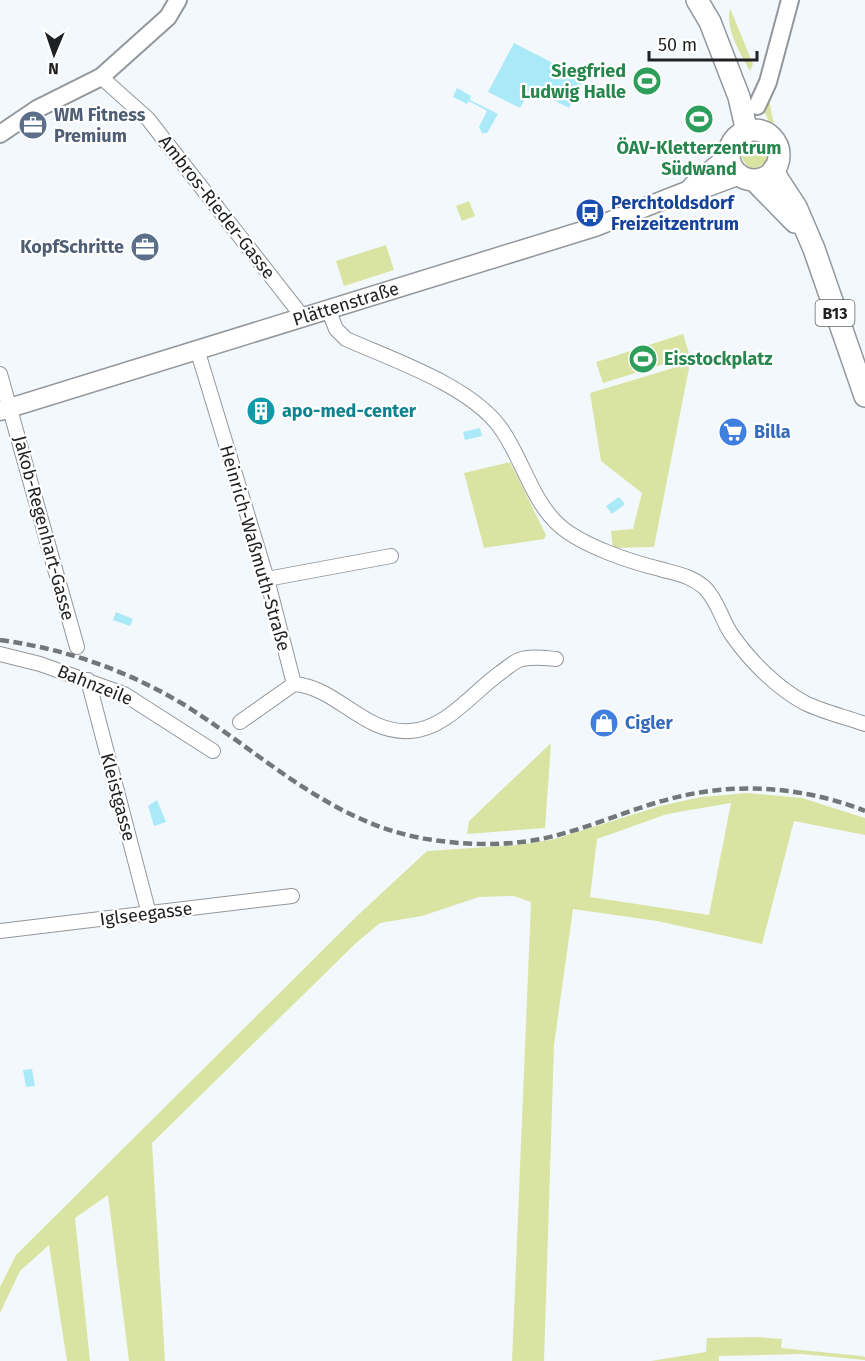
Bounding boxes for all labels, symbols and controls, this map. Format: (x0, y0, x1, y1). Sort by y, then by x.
north arrow (24, 24, 84, 84)
scale bar (649, 24, 757, 62)
text: 50 m (658, 34, 697, 56)
text: N (48, 59, 59, 78)
place label: Siegfried Ludwig Halle (521, 60, 626, 103)
sports icon: Siegfried Ludwig Halle (631, 65, 663, 97)
sports icon: ÖAV-Kletterzentrum Südwand (683, 103, 715, 135)
place label: WM Fitness Premium (54, 104, 146, 147)
office icon: WM Fitness Premium (17, 109, 49, 141)
street label: Ambros-Rieder-Gasse (154, 131, 280, 283)
place label: ÖAV-Kletterzentrum Südwand (617, 137, 781, 180)
place label: Perchtoldsdorf Freizeitzentrum (611, 192, 739, 235)
bus stop icon: Perchtoldsdorf Freizeitzentrum (574, 197, 606, 229)
office icon: KopfSchritte (129, 231, 161, 263)
place label: KopfSchritte (20, 236, 124, 258)
street label: Plättenstraße (290, 277, 402, 331)
road number: B13 (816, 300, 854, 326)
sports icon: Eisstockplatz (627, 343, 659, 375)
place label: Eisstockplatz (664, 348, 773, 370)
building icon: apo-med-center (245, 395, 277, 427)
place label: apo-med-center (282, 400, 417, 422)
supermarket icon: Billa (717, 416, 749, 448)
place label: Billa (754, 421, 791, 443)
street label: Jakob-Regenhart-Gasse (9, 433, 79, 623)
street label: Heinrich-Waßmuth-Straße (215, 442, 295, 654)
street label: Bahnzeile (54, 660, 136, 710)
shop icon: Cigler (588, 707, 620, 739)
place label: Cigler (625, 712, 674, 734)
street label: Kleistgasse (96, 750, 140, 844)
street label: Iglseegasse (98, 897, 194, 931)

